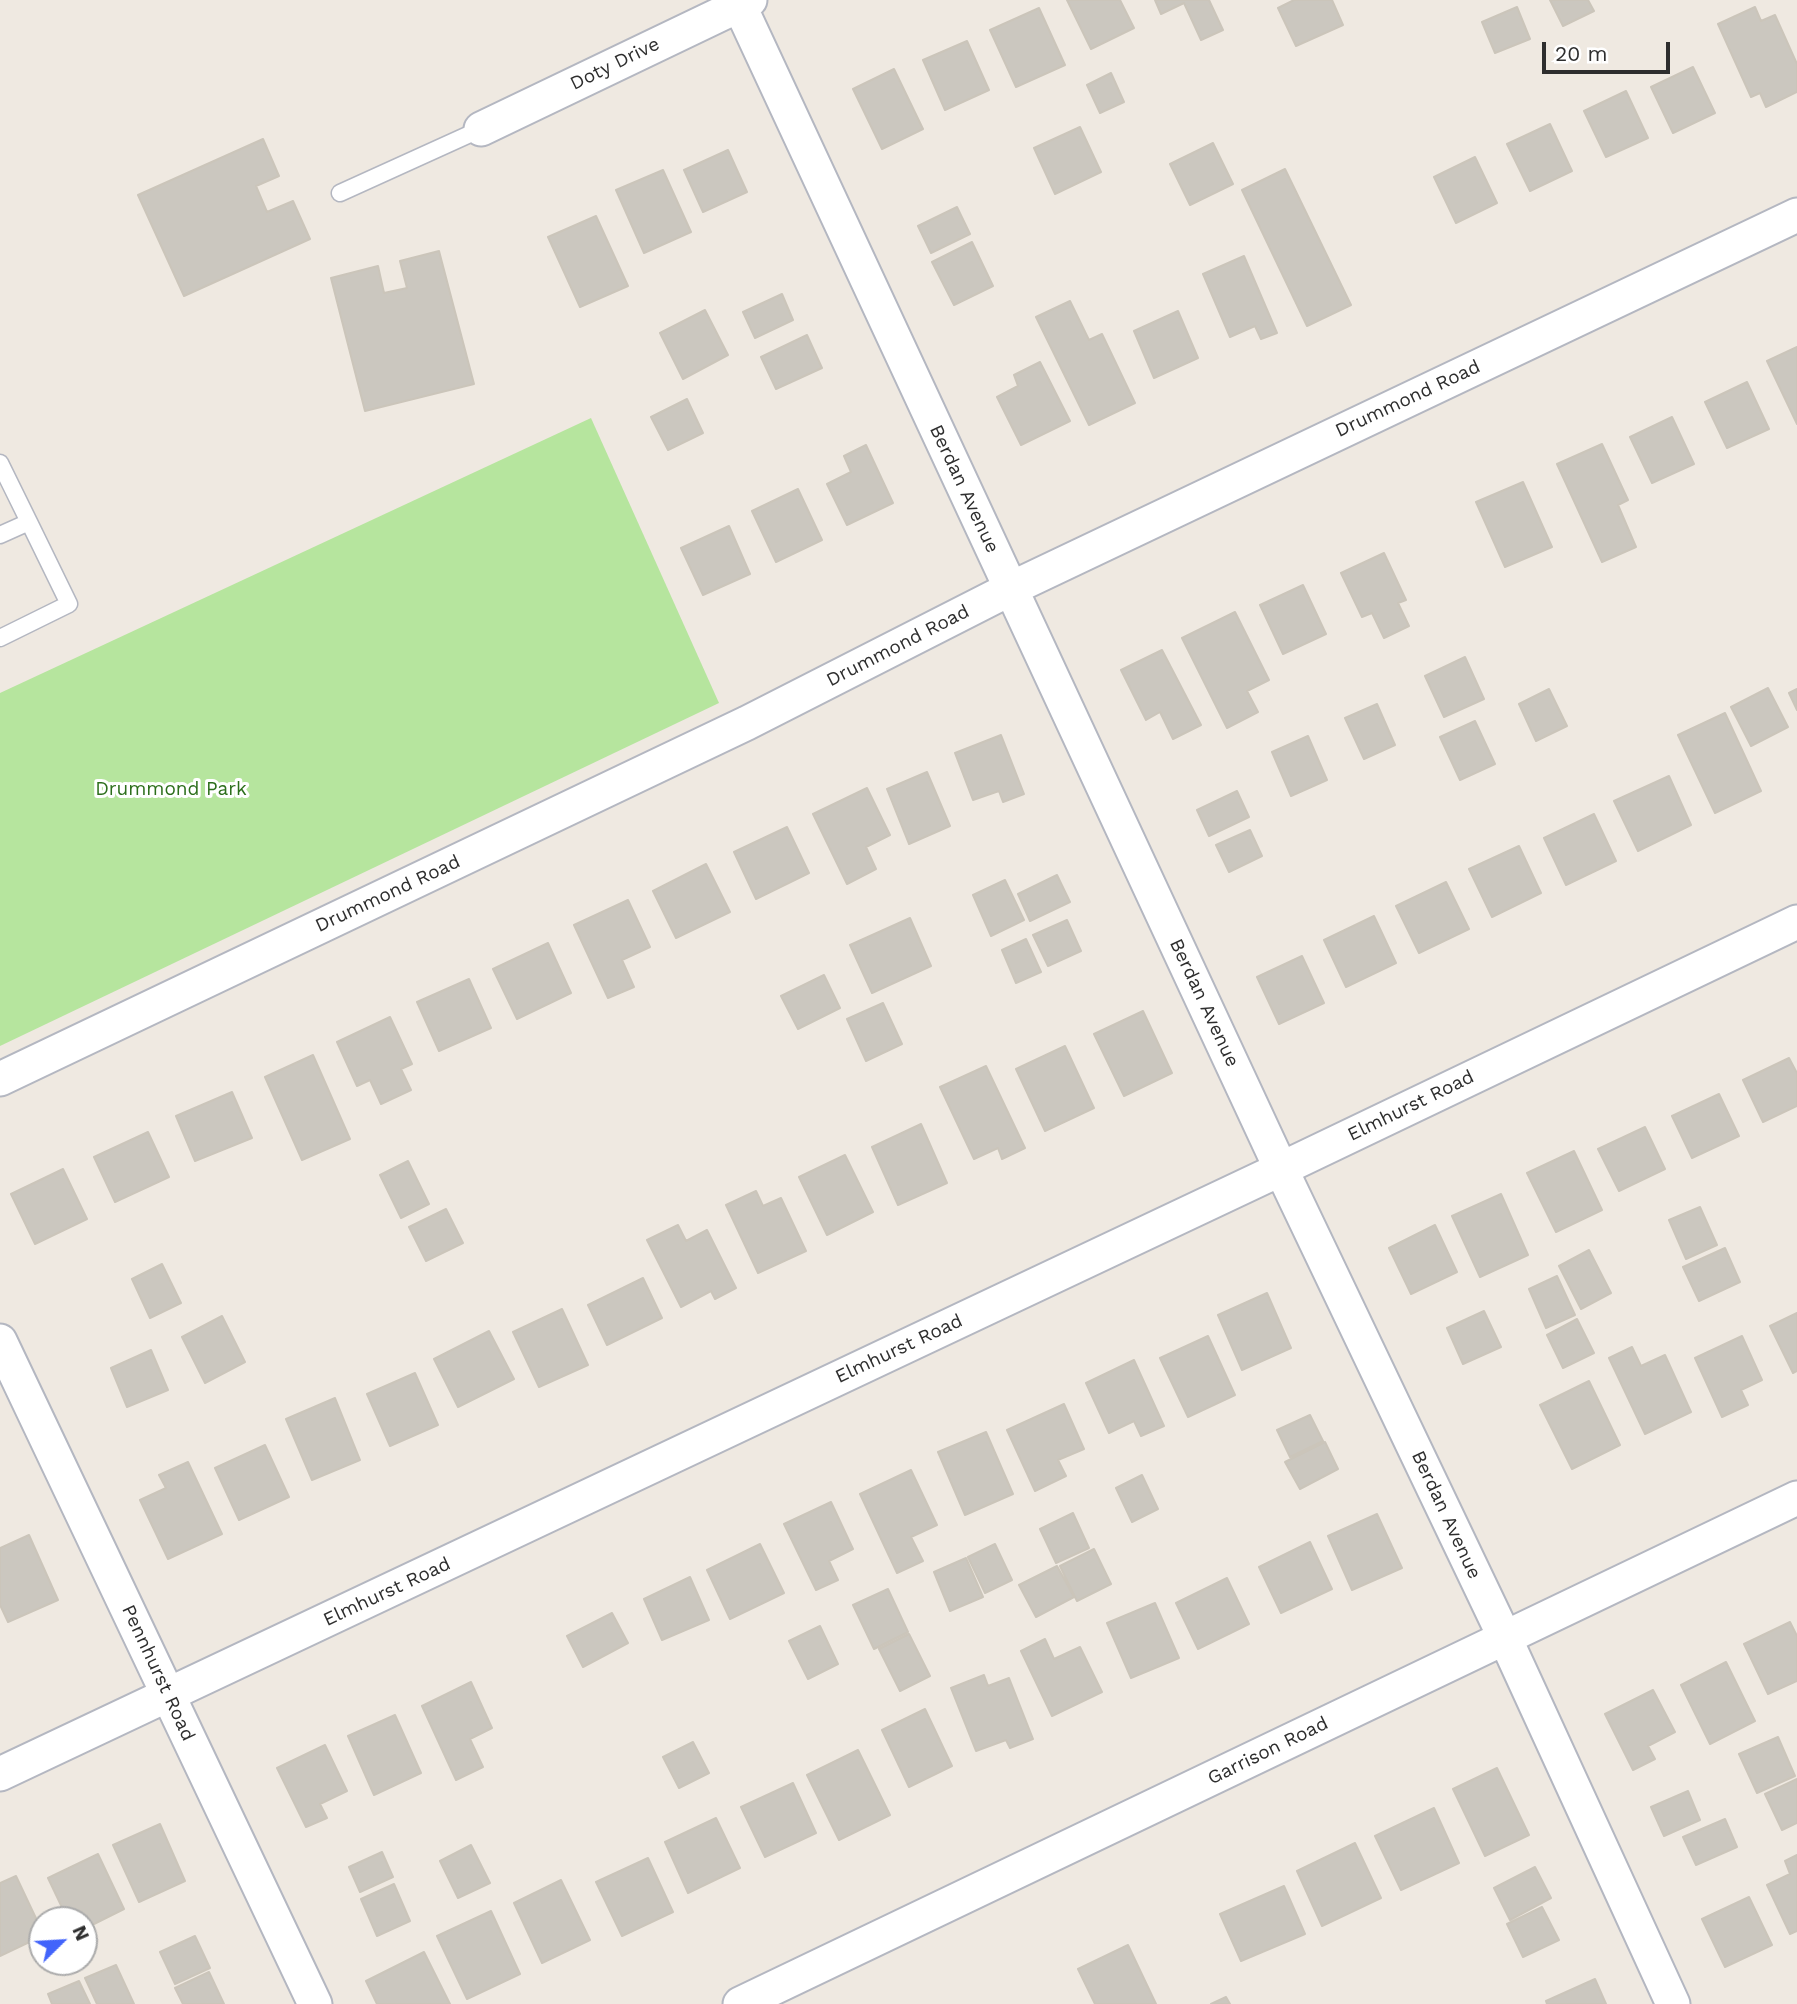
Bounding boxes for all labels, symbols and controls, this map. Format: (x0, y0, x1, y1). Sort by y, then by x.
scale bar (1545, 28, 1673, 72)
street label: Doty Drive (567, 33, 663, 95)
text: 20 m (1555, 41, 1607, 66)
street label: Drummond Road (1332, 355, 1484, 443)
street label: Berdan Avenue (924, 421, 1004, 557)
street label: Drummond Road (823, 600, 973, 692)
park label: Drummond Park (95, 778, 247, 800)
street label: Drummond Road (312, 850, 464, 938)
street label: Berdan Avenue (1164, 935, 1244, 1071)
street label: Elmhurst Road (1344, 1066, 1478, 1146)
street label: Elmhurst Road (832, 1310, 966, 1388)
street label: Berdan Avenue (1406, 1447, 1486, 1583)
street label: Elmhurst Road (320, 1553, 454, 1631)
street label: Pennhurst Road (116, 1601, 200, 1745)
street label: Garrison Road (1204, 1712, 1332, 1790)
north arrow (28, 1906, 98, 1976)
text: N (67, 1922, 94, 1944)

